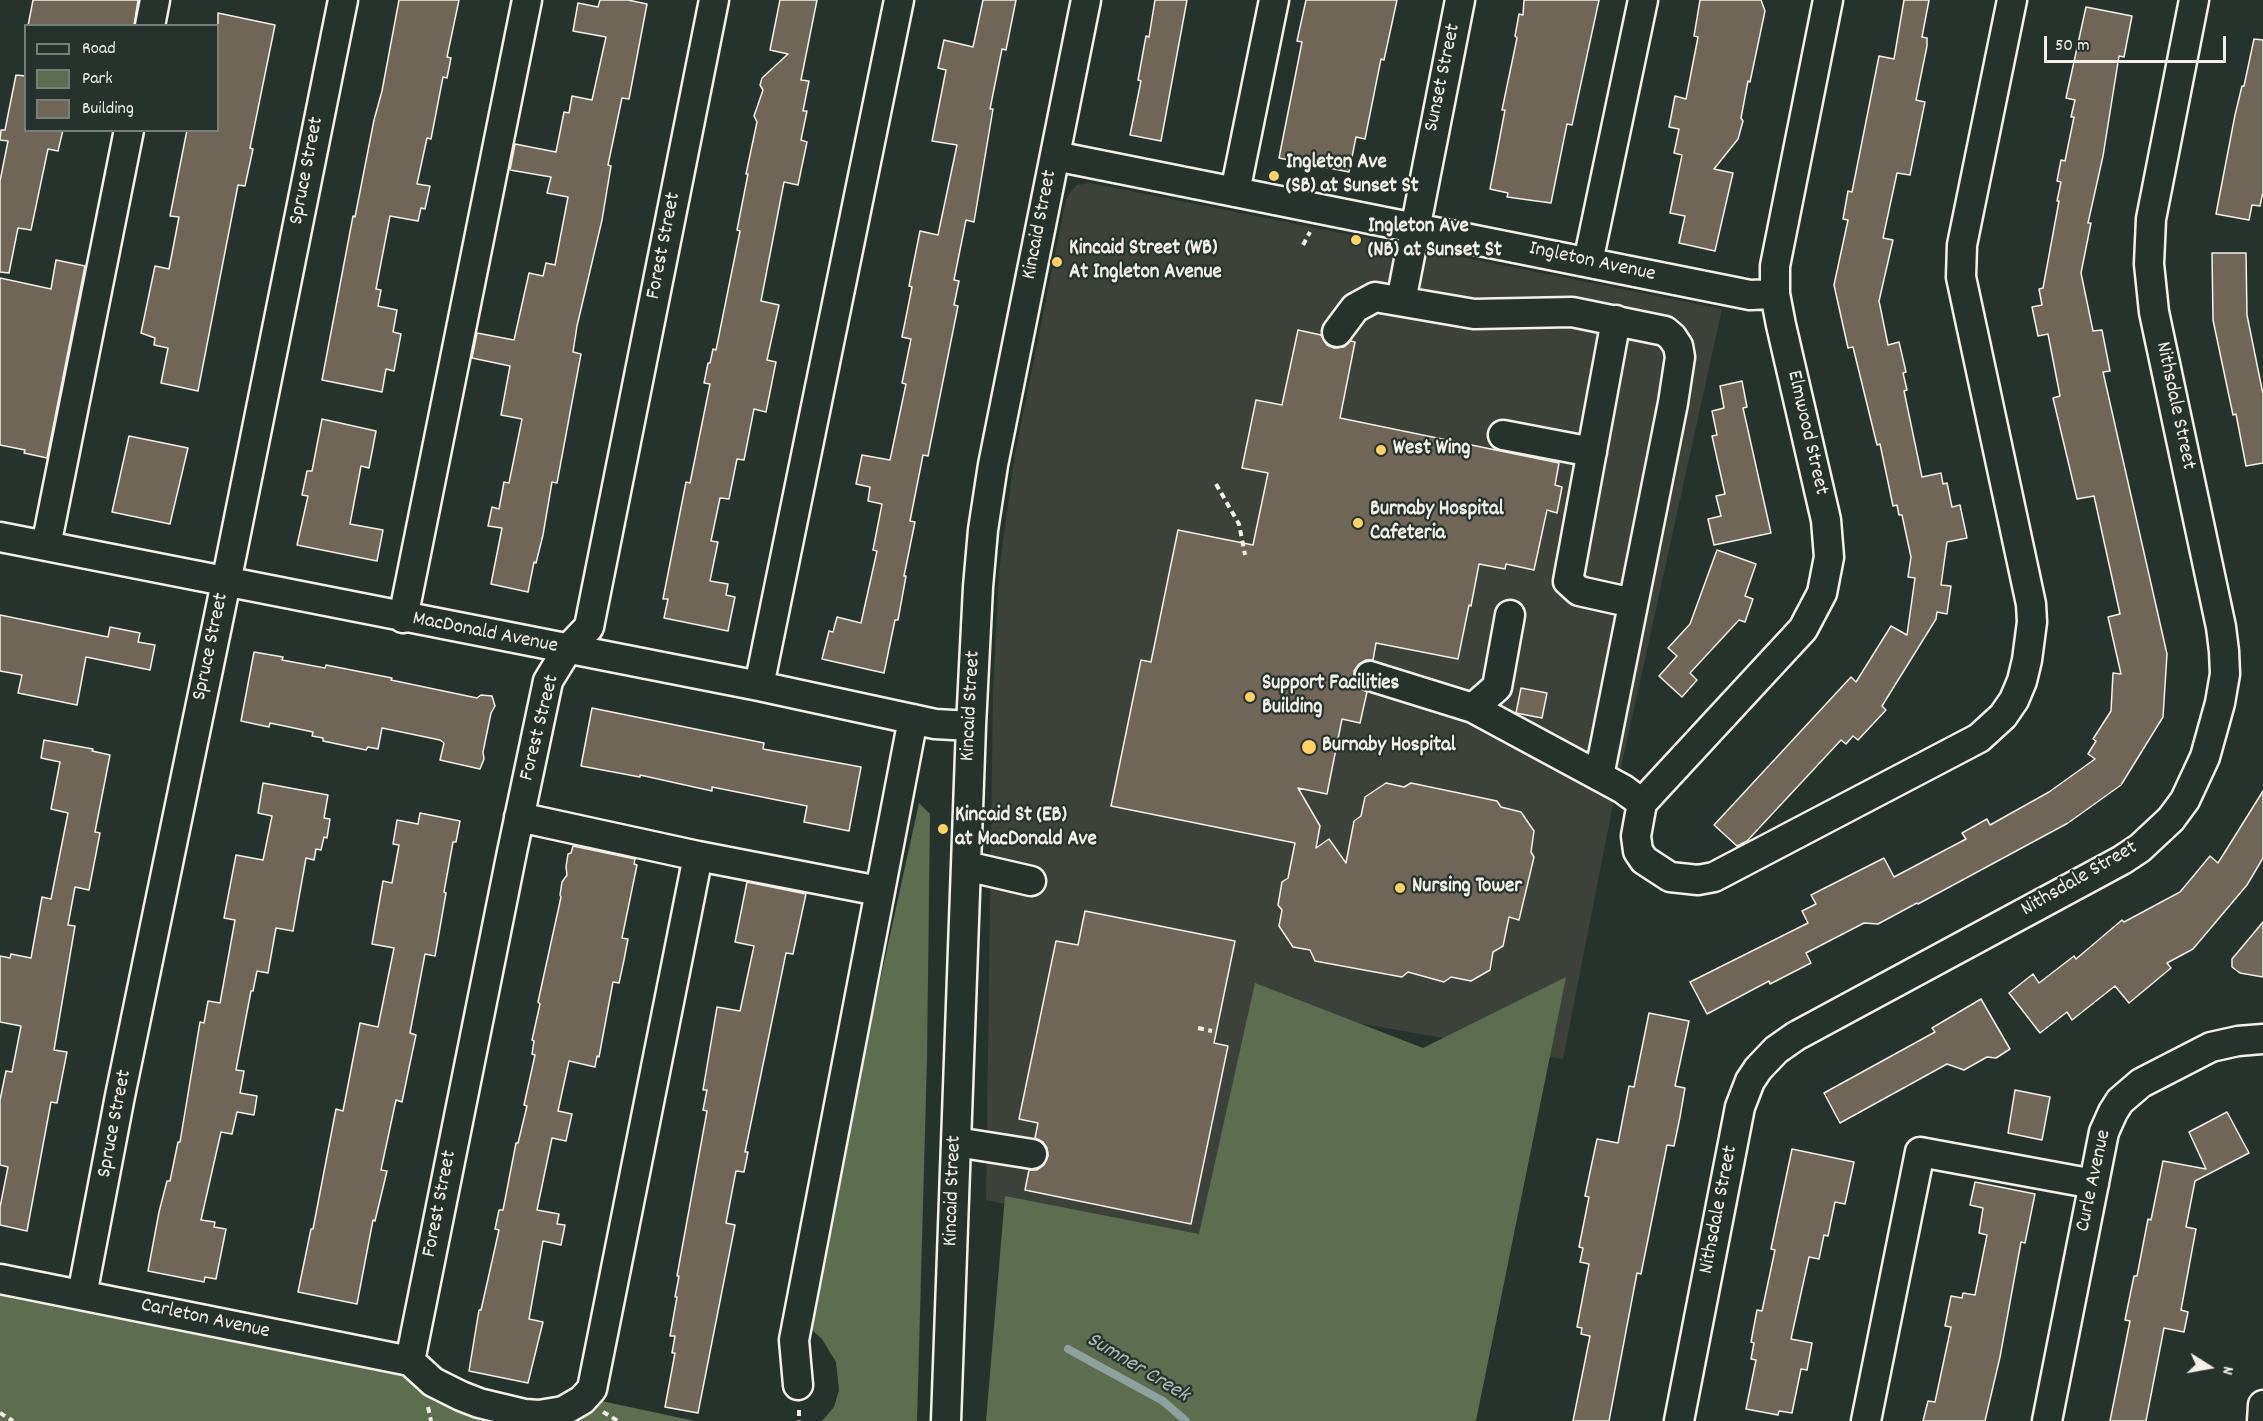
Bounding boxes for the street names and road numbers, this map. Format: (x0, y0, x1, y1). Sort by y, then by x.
street label: Sunset Street (1420, 22, 1468, 134)
street label: Spruce Street (285, 115, 331, 227)
street label: Kincaid Street (1018, 168, 1064, 282)
street label: Forest Street (642, 191, 688, 301)
street label: Ingleton Avenue (1526, 237, 1658, 289)
street label: Nithsdale Street (2148, 340, 2200, 472)
street label: Elmwood Street (1779, 368, 1833, 498)
street label: Spruce Street (188, 591, 236, 703)
street label: MacDonald Avenue (410, 608, 560, 660)
street label: Kincaid Street (957, 650, 987, 762)
street label: Forest Street (516, 672, 566, 784)
street label: Nithsdale Street (2017, 837, 2143, 923)
street label: Spruce Street (93, 1068, 139, 1180)
street label: Curle Avenue (2072, 1128, 2118, 1234)
street label: Kincaid Street (939, 1135, 969, 1247)
street label: Nithsdale Street (1695, 1144, 1745, 1276)
street label: Forest Street (418, 1149, 464, 1259)
street label: Carleton Avenue (138, 1294, 272, 1346)

